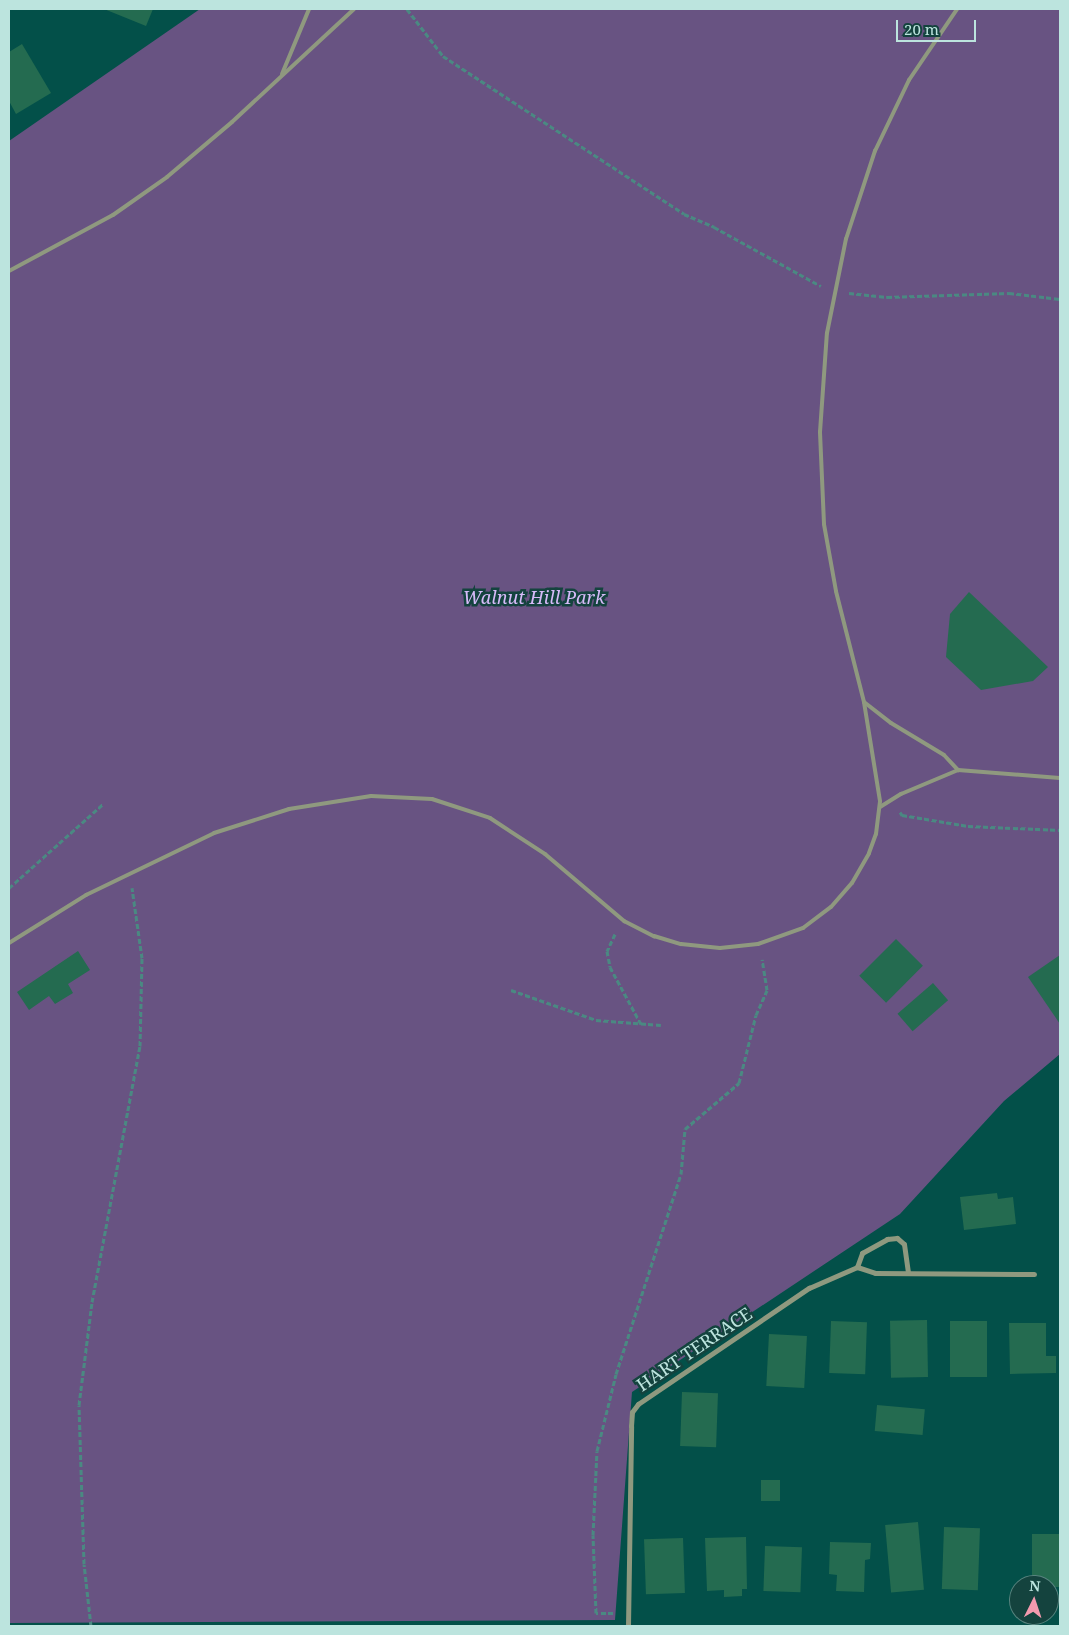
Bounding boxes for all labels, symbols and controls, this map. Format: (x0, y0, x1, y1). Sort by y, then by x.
scale bar (899, 10, 979, 42)
text: 20 m (904, 19, 939, 39)
park label: Walnut Hill Park (463, 586, 605, 608)
street label: HART TERRACE (632, 1302, 756, 1396)
north arrow (1009, 1575, 1059, 1625)
text: N (1029, 1576, 1041, 1595)

